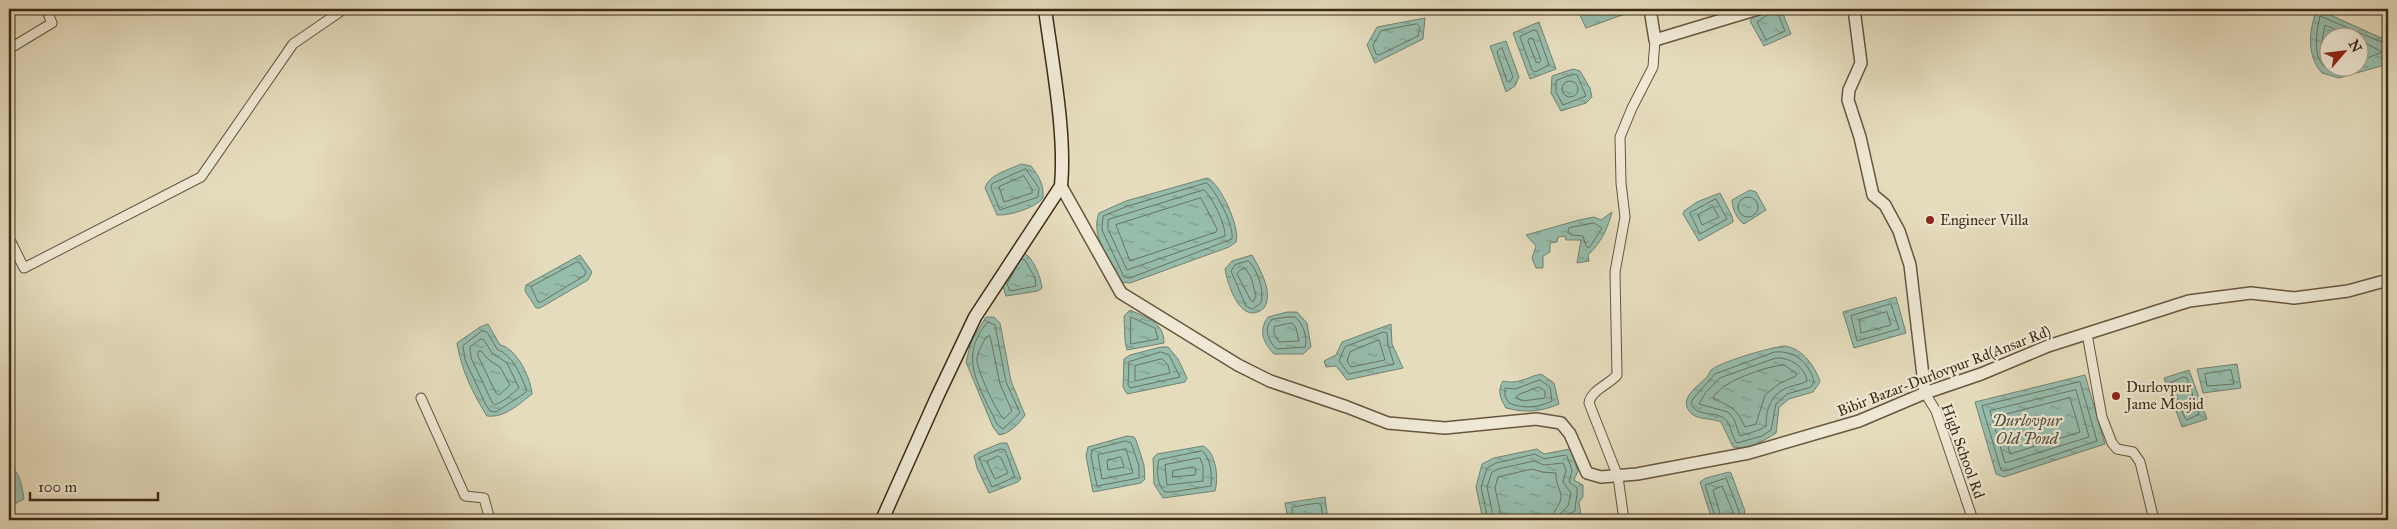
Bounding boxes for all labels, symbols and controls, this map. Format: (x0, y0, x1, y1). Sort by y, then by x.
north arrow (2320, 28, 2370, 78)
text: N (2345, 37, 2365, 55)
place label: Engineer Villa (1940, 211, 2029, 229)
marker: Engineer Villa (1924, 214, 1936, 226)
street label: Bibir Bazar-Durlovpur Rd(Ansar Rd) (1835, 322, 2054, 421)
place label: Durlovpur Jame Mosjid (2124, 378, 2204, 414)
marker: Durlovpur Jame Mosjid (2110, 390, 2122, 402)
street label: High School Rd (1938, 401, 1989, 501)
water label: Durlovpur Old Pond (1992, 411, 2063, 448)
scale bar (30, 469, 158, 501)
text: 100 m (38, 478, 78, 496)

